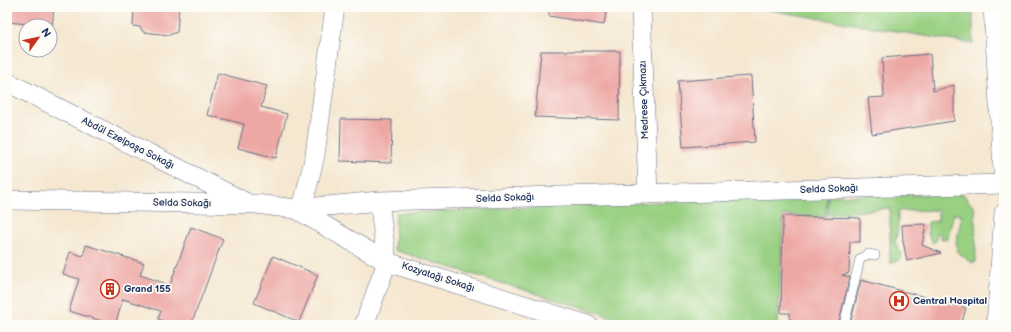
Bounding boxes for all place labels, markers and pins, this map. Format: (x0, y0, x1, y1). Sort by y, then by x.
building icon: Grand 155 (99, 278, 121, 300)
place label: Grand 155 (124, 283, 171, 295)
hospital icon: Central Hospital (888, 290, 910, 312)
place label: Central Hospital (913, 295, 987, 307)

